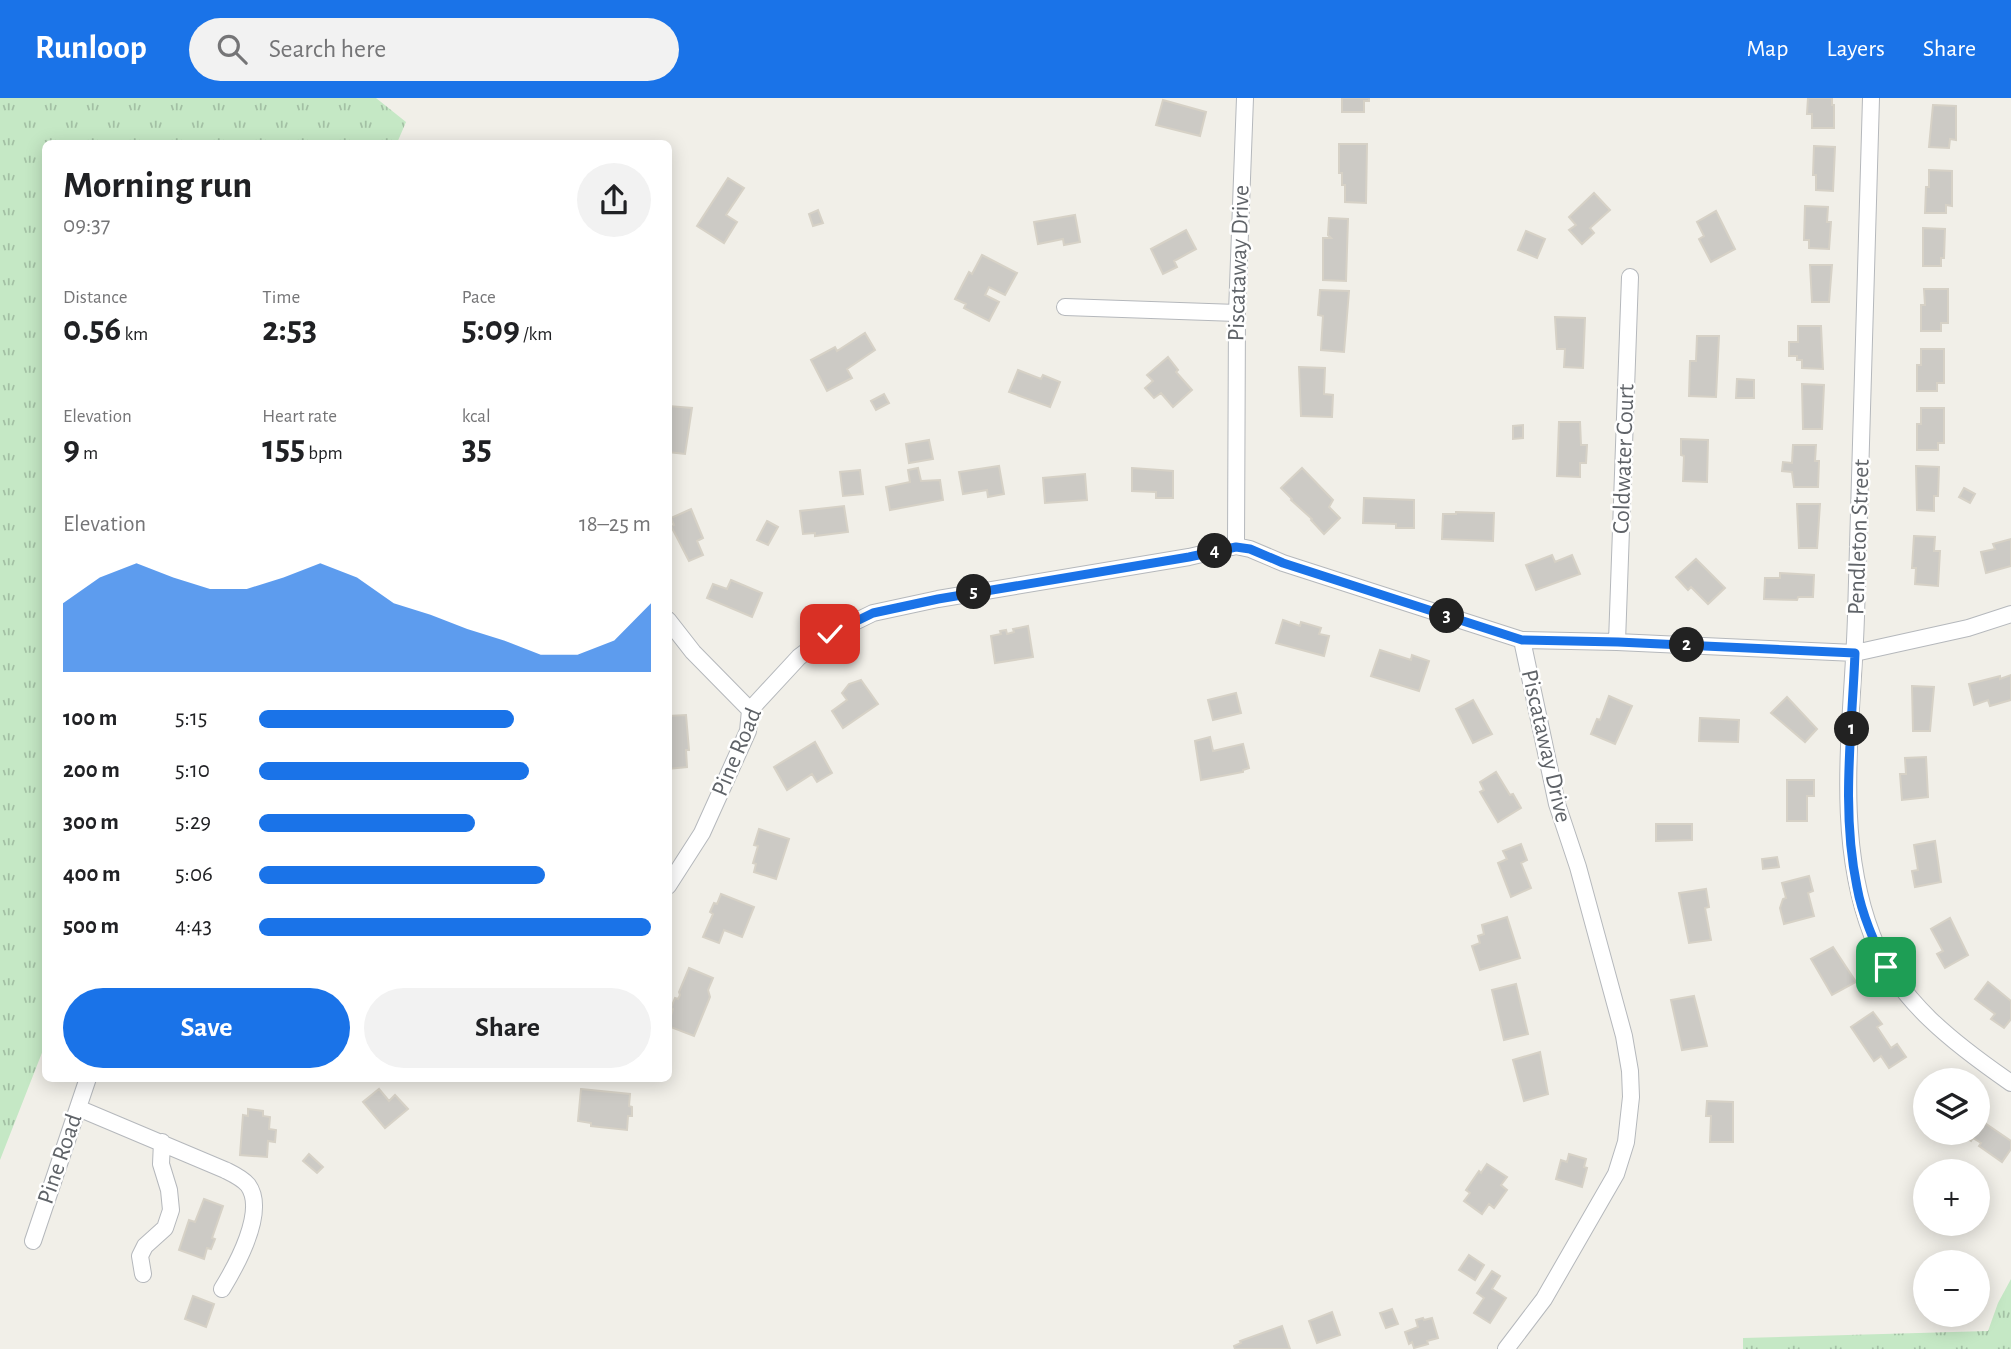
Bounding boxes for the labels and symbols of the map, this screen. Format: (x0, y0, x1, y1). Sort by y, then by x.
street label: Piscataway Drive (1224, 184, 1254, 342)
street label: Coldwater Court (1609, 383, 1639, 535)
street label: Pendleton Street (1844, 458, 1874, 615)
pin: 4 (1198, 533, 1232, 568)
pin: 5 (956, 574, 992, 610)
pin: 3 (1430, 598, 1464, 634)
pin (800, 604, 860, 664)
pin: 2 (1670, 628, 1704, 662)
street label: Piscataway Drive (1517, 667, 1575, 825)
street label: Pine Road (708, 704, 766, 800)
pin: 1 (1834, 712, 1870, 746)
pin (1856, 937, 1916, 997)
street label: Pine Road (33, 1111, 87, 1207)

